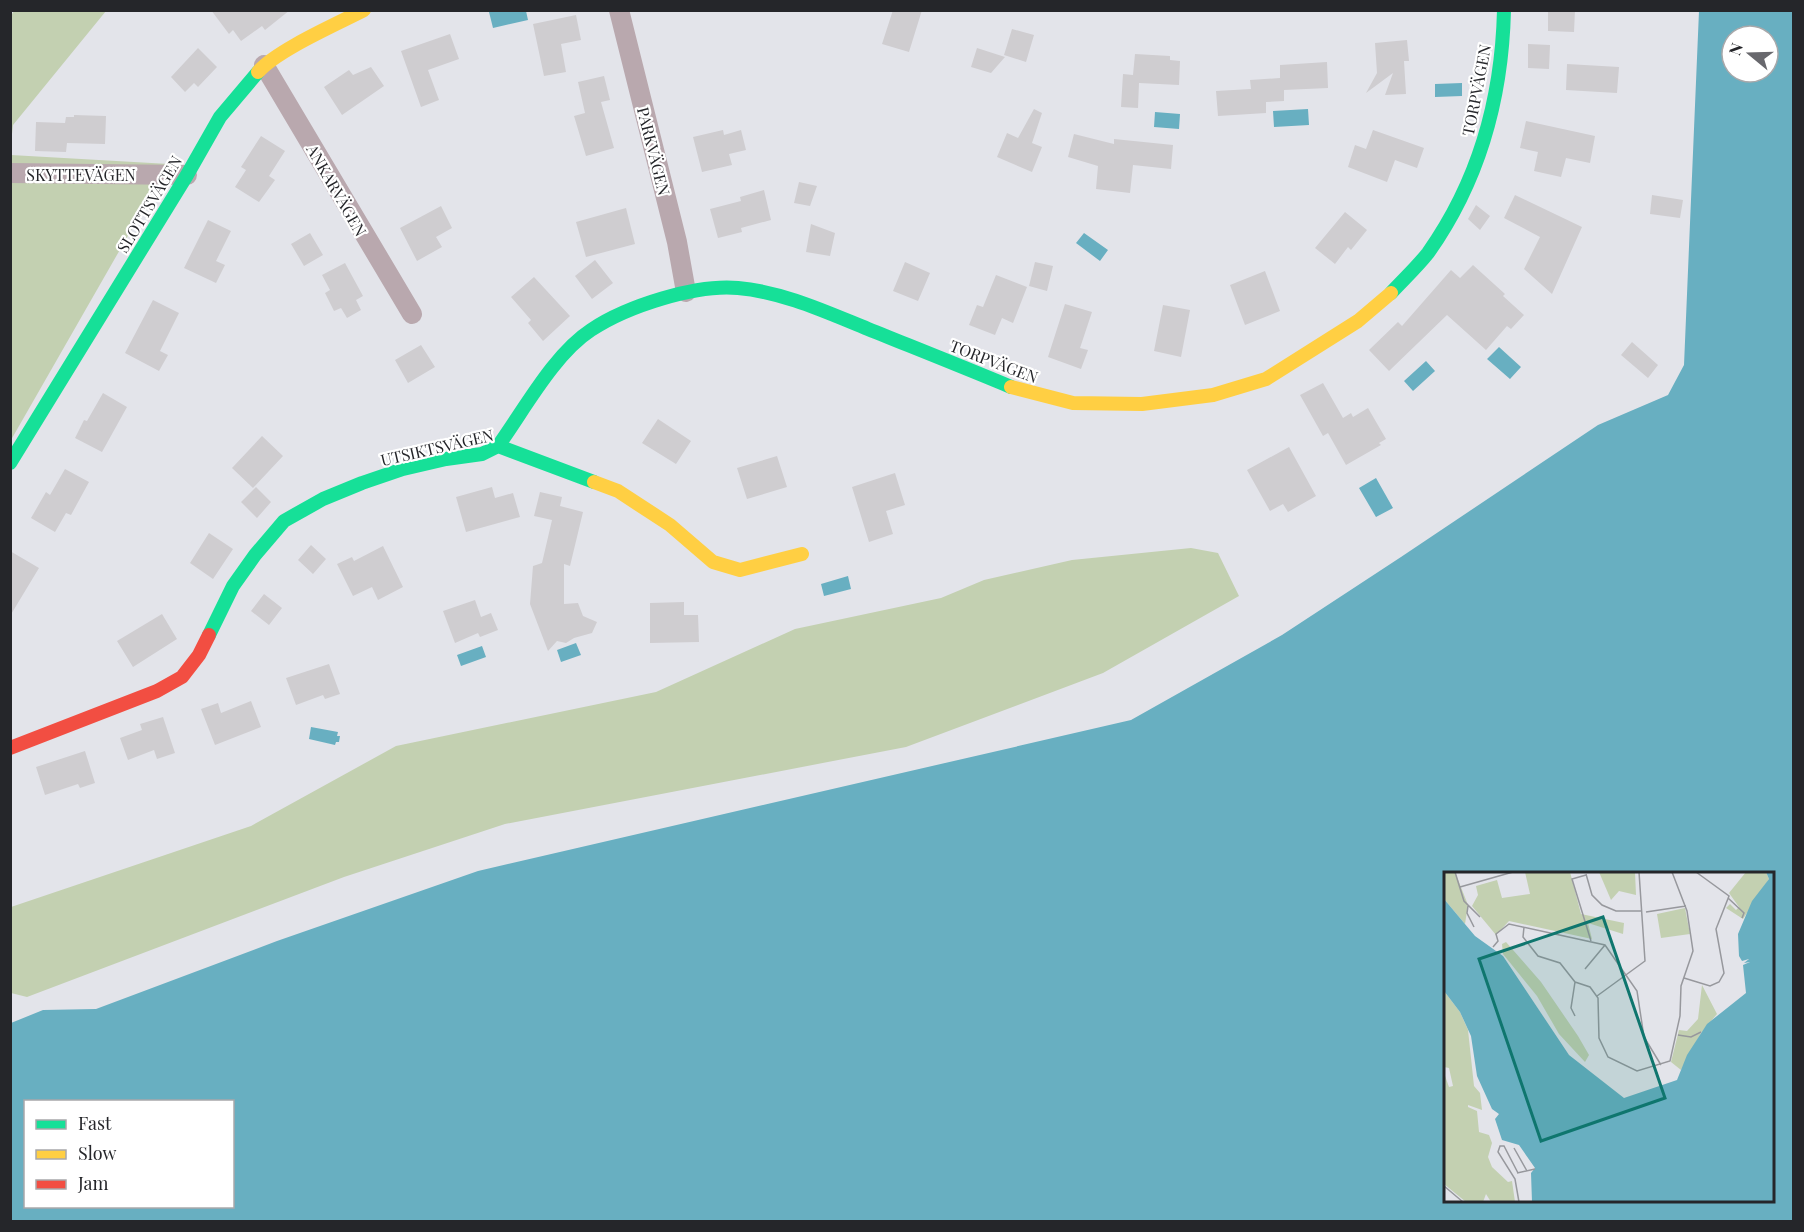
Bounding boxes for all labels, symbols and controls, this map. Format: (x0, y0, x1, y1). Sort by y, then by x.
north arrow (1720, 24, 1780, 84)
text: N (1724, 40, 1747, 58)
street label: TORPVÄGEN (1457, 43, 1495, 137)
street label: PARKVÄGEN (633, 105, 675, 197)
street label: ANKARVÄGEN (302, 139, 372, 240)
street label: SLOTTSVÄGEN (112, 152, 186, 256)
street label: SKYTTEVÄGEN (26, 164, 136, 185)
street label: TORPVÄGEN (947, 335, 1041, 387)
street label: UTSIKTSVÄGEN (378, 424, 496, 470)
inset map (1444, 872, 1774, 1202)
legend (24, 1100, 234, 1208)
text: Fast (78, 1111, 112, 1135)
text: Slow (78, 1141, 116, 1165)
text: Jam (77, 1171, 108, 1195)

